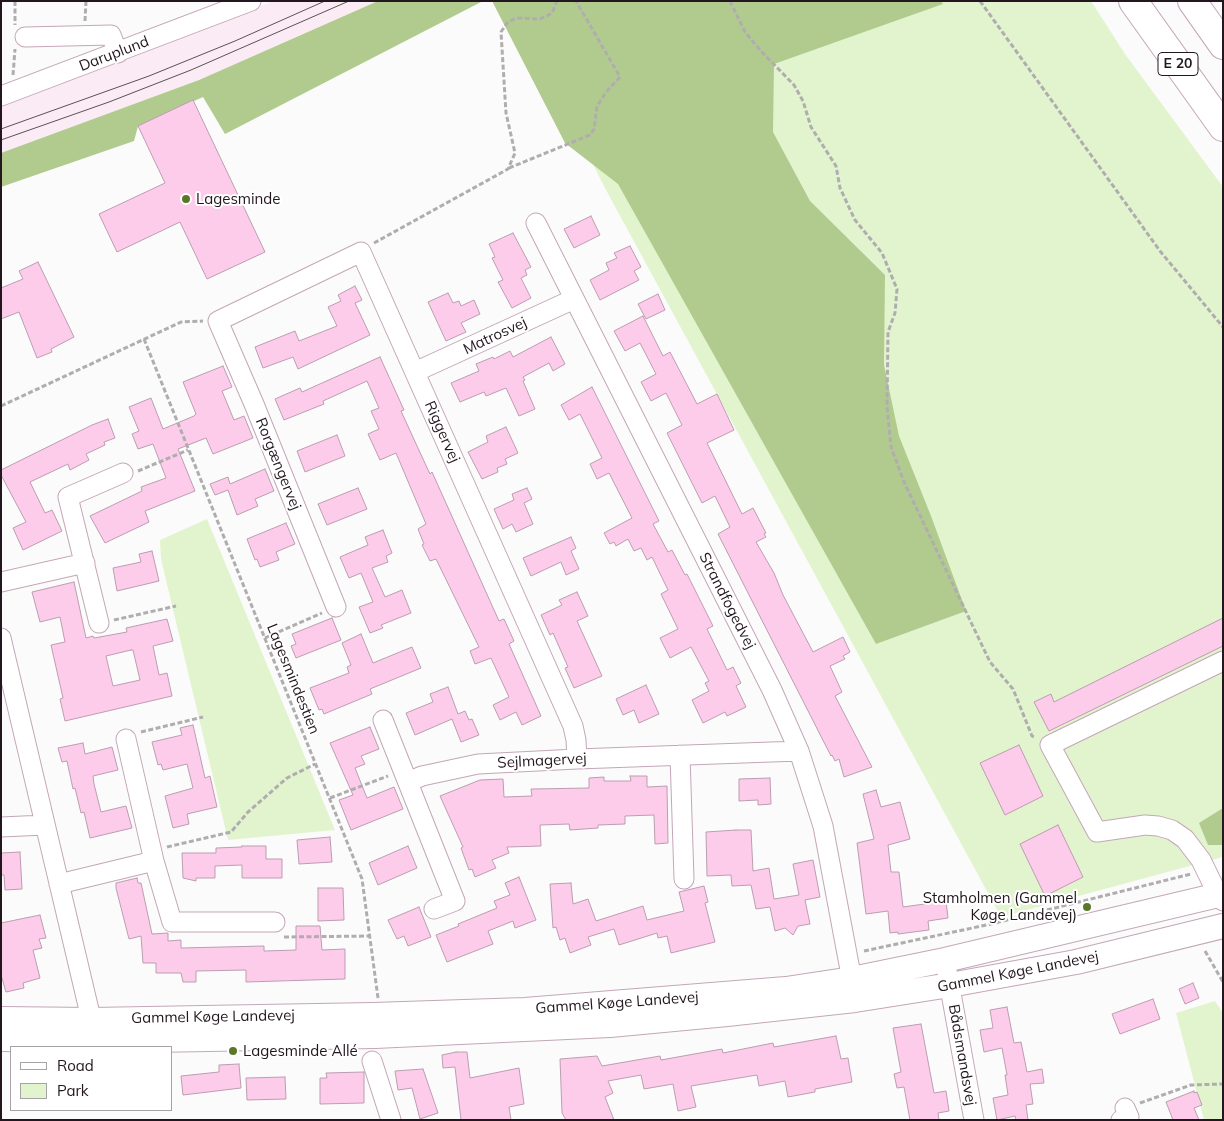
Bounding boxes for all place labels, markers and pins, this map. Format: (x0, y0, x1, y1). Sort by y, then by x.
place label: Lagesminde (196, 190, 281, 208)
marker: Lagesminde (180, 193, 192, 205)
place label: Stamholmen (Gammel Køge Landevej) (923, 889, 1077, 924)
marker: Stamholmen (Gammel Køge Landevej) (1081, 901, 1093, 913)
place label: Lagesminde Allé (243, 1042, 358, 1060)
marker: Lagesminde Allé (227, 1045, 239, 1057)

